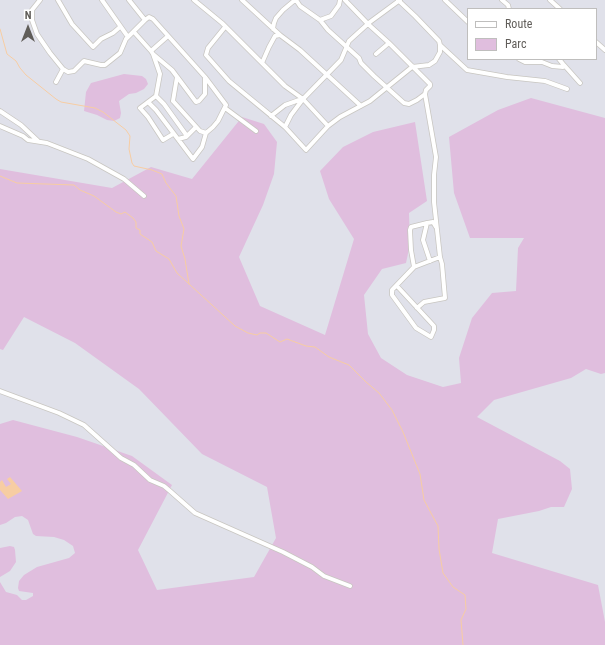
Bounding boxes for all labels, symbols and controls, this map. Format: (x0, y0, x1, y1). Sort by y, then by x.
north arrow (8, 8, 48, 48)
legend (467, 8, 597, 60)
text: N (25, 9, 31, 22)
text: Route (505, 17, 532, 31)
text: Parc (505, 37, 526, 51)

